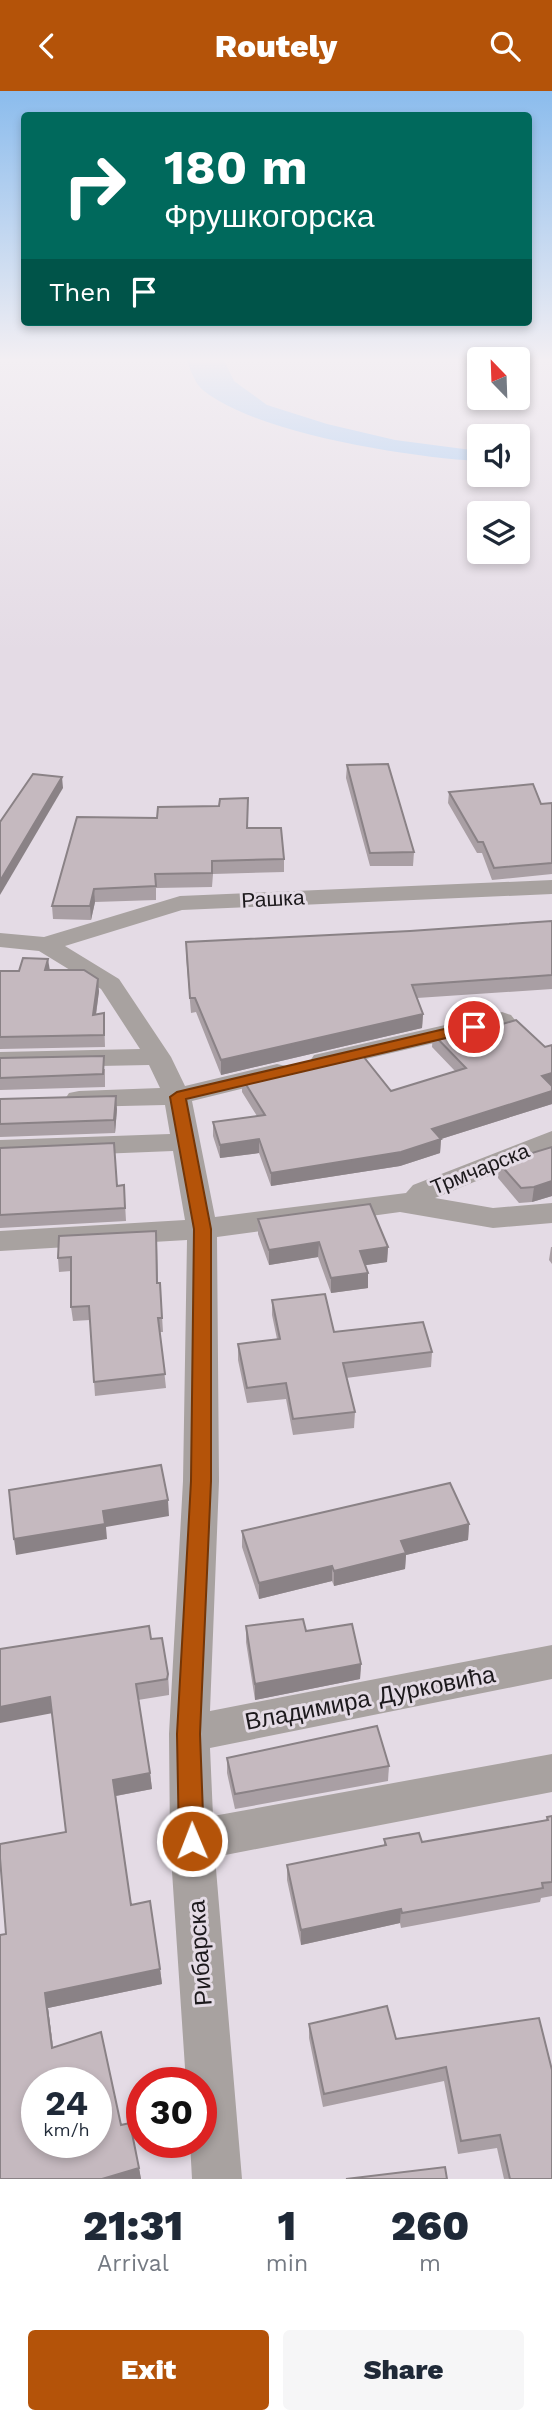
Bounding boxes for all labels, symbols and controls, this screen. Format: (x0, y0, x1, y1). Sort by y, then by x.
icon: back (28, 27, 66, 65)
text: Routely (215, 27, 337, 65)
icon: search (486, 27, 524, 65)
text: 180 m (164, 138, 308, 196)
icon: right (49, 140, 140, 231)
text: Фрушкогорска (164, 197, 375, 235)
icon: arrive (125, 273, 163, 311)
text: Then (49, 277, 111, 307)
north arrow (467, 347, 530, 409)
map controls (467, 347, 530, 564)
button: sound (467, 424, 530, 487)
button: layers (467, 501, 530, 564)
street label: Рашка (241, 884, 305, 913)
pin (444, 997, 504, 1057)
icon: arrive (455, 1008, 493, 1046)
street label: Трмчарска (427, 1137, 533, 1200)
street label: Владимира Дурковића (242, 1660, 498, 1736)
position arrow (155, 1804, 229, 1878)
street label: Рибарска (182, 1899, 218, 2007)
speed limit sign: 30 (126, 2067, 217, 2158)
text: 24 (45, 2082, 88, 2124)
text: km/h (43, 2119, 90, 2140)
text: 21:31 (83, 2201, 183, 2250)
text: 1 (278, 2201, 296, 2250)
text: 260 (391, 2201, 469, 2250)
text: Arrival (97, 2250, 169, 2277)
text: min (266, 2250, 308, 2277)
text: m (419, 2250, 441, 2277)
button: Exit (28, 2330, 269, 2410)
button: Share (283, 2330, 524, 2410)

